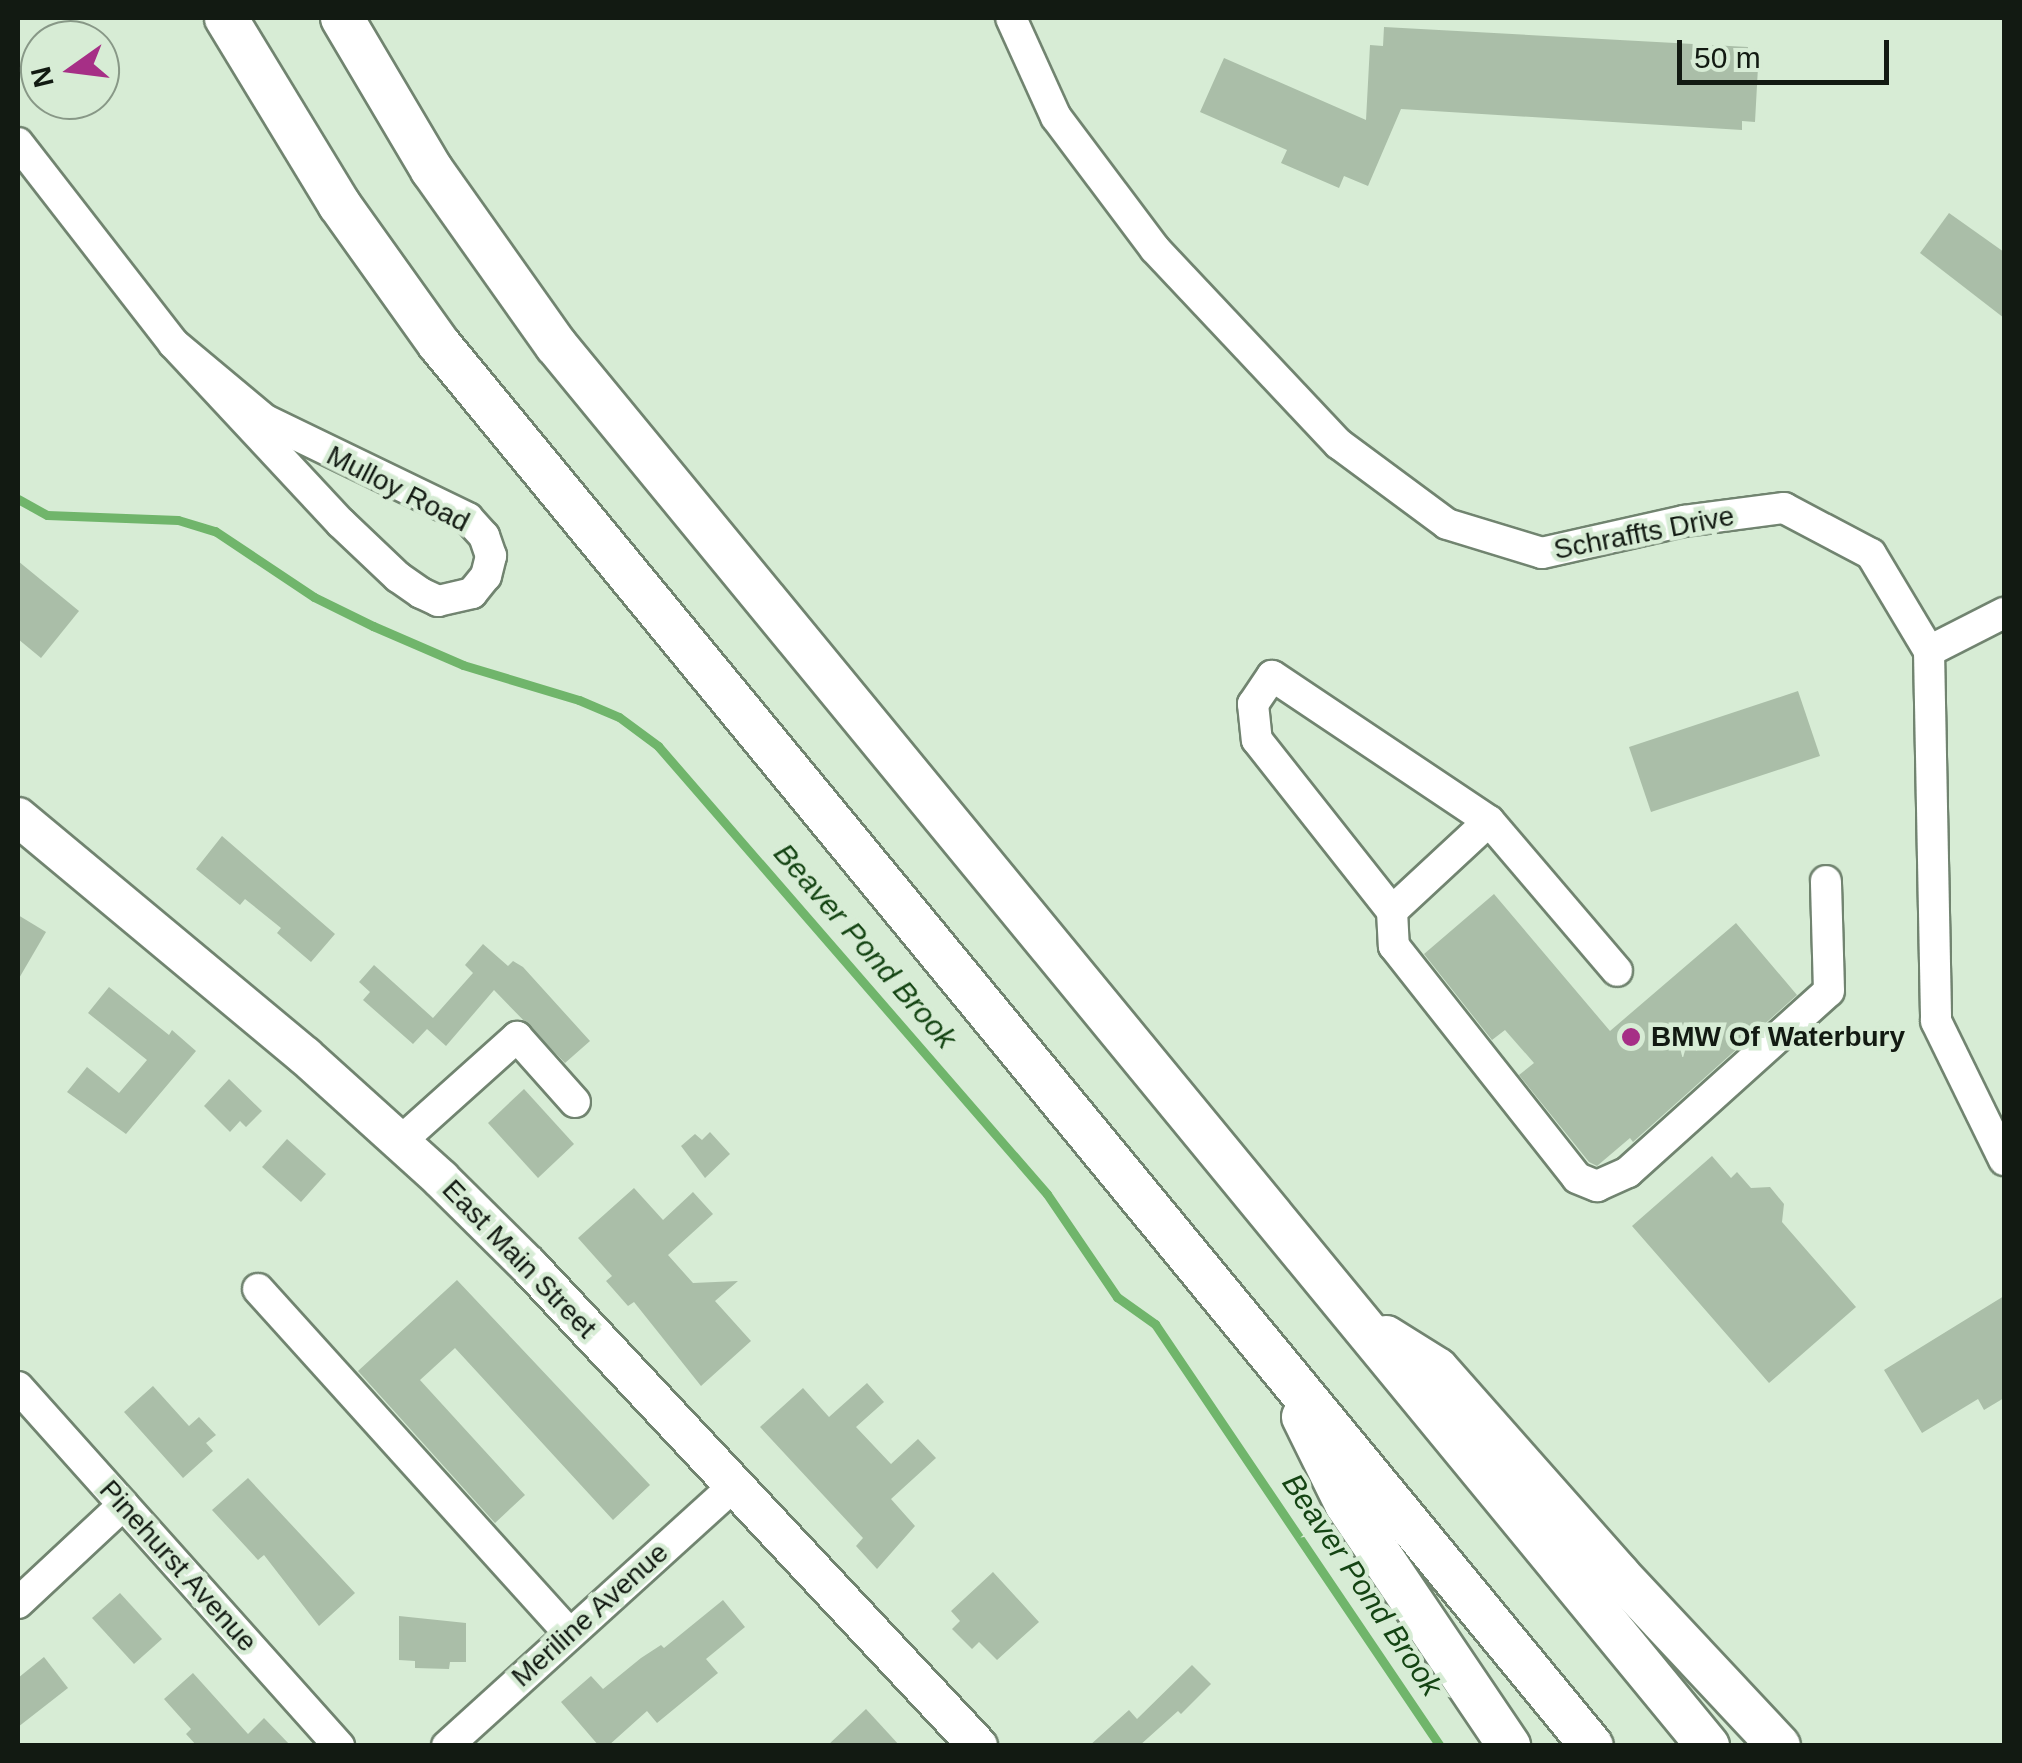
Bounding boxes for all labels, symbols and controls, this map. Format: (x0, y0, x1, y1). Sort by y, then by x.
north arrow (20, 20, 120, 120)
scale bar (1682, 20, 1894, 82)
text: 50 m (1694, 41, 1761, 74)
text: N (25, 63, 60, 90)
street label: Mulloy Road (321, 439, 475, 539)
street label: Schraffts Drive (1551, 499, 1737, 567)
water label: Beaver Pond Brook (766, 836, 964, 1056)
place label: BMW Of Waterbury (1651, 1020, 1905, 1054)
marker: BMW Of Waterbury (1620, 1026, 1642, 1048)
street label: East Main Street (435, 1173, 603, 1345)
water label: Beaver Pond Brook (1274, 1467, 1450, 1703)
street label: Pinehurst Avenue (92, 1473, 264, 1659)
street label: Meriline Avenue (504, 1536, 676, 1694)

